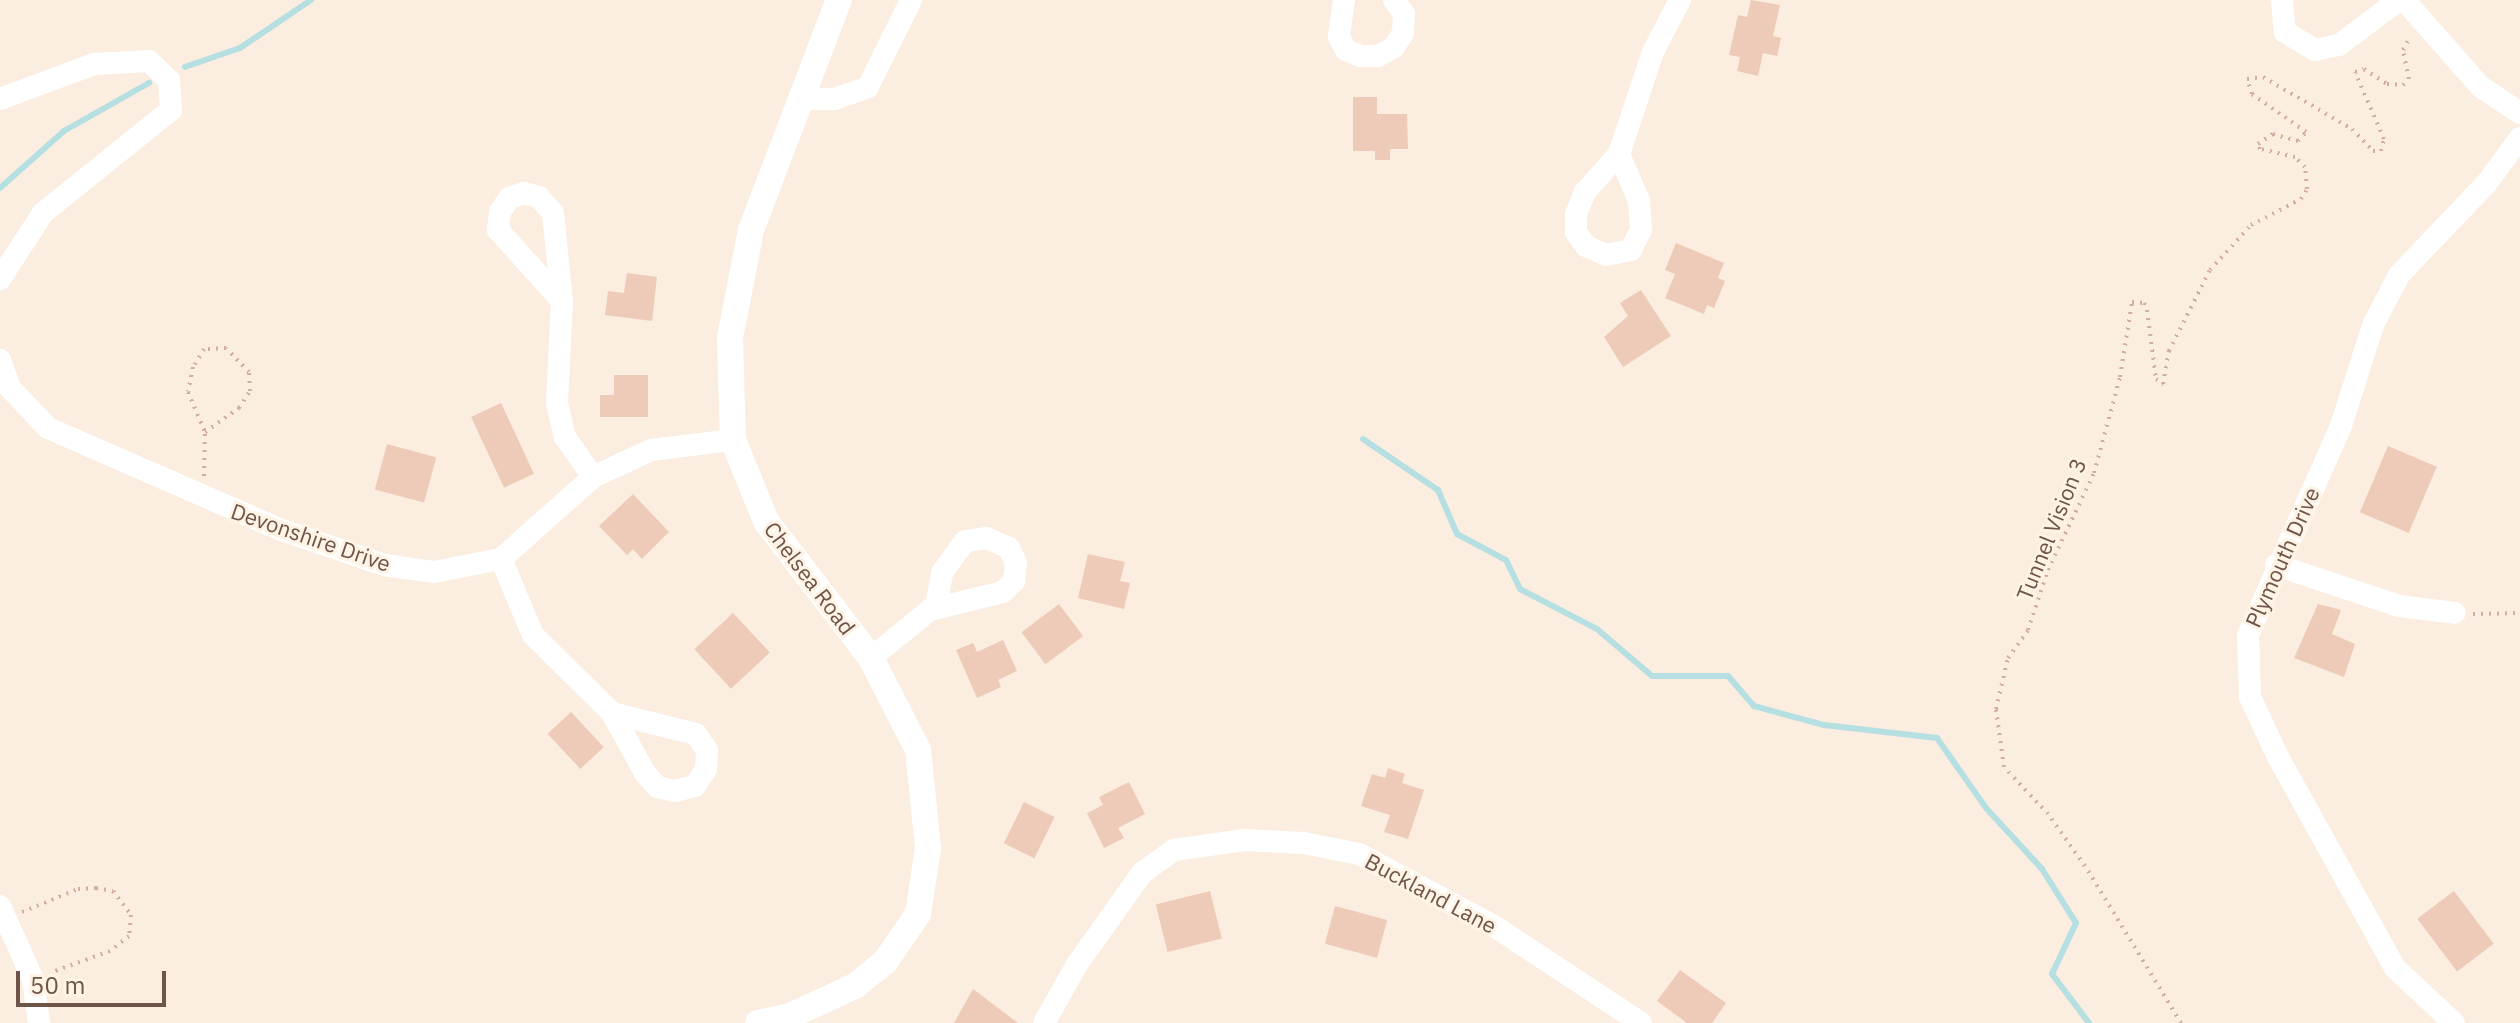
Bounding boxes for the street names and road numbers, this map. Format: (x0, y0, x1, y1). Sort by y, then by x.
street label: Tunnel Vision 3 (2011, 454, 2091, 604)
street label: Plymouth Drive (2239, 483, 2325, 631)
street label: Devonshire Drive (228, 497, 394, 577)
street label: Chelsea Road (759, 516, 861, 640)
street label: Buckland Lane (1361, 847, 1501, 939)

